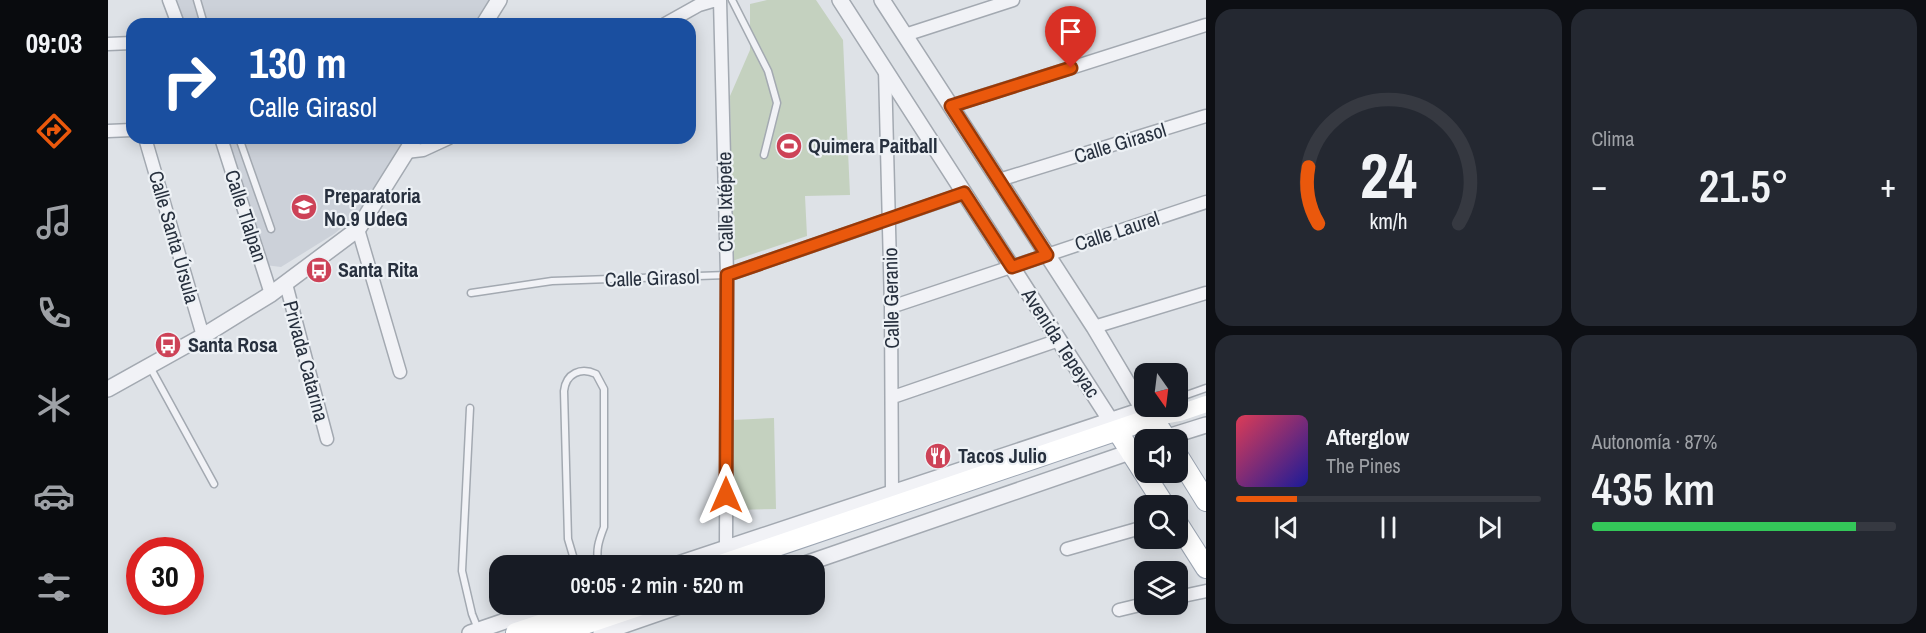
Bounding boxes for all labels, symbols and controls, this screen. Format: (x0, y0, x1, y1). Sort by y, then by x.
pin (1045, 6, 1096, 68)
icon: arrive (1054, 15, 1087, 48)
text: 09:03 (26, 25, 82, 61)
text: 130 m (249, 35, 347, 91)
icon: right (150, 42, 228, 120)
text: Calle Girasol (249, 89, 377, 125)
icon: directions (33, 110, 75, 152)
street label: Calle Girasol (1071, 116, 1169, 169)
text: Clima (1592, 125, 1634, 152)
sports icon: Quimera Paitball (774, 131, 804, 161)
place label: Quimera Paitball (808, 132, 937, 159)
text: 24 (1360, 133, 1417, 217)
street label: Calle Ixtépete (710, 152, 739, 252)
text: 21.5° (1699, 155, 1789, 216)
text: − (1592, 163, 1607, 207)
text: + (1880, 163, 1896, 207)
street label: Calle Tlalpan (219, 166, 274, 265)
street label: Calle Santa Úrsula (143, 167, 206, 306)
place label: Preparatoria No.9 UdeG (324, 182, 421, 232)
school or university icon: Preparatoria No.9 UdeG (289, 192, 319, 222)
icon: music (33, 201, 75, 243)
street label: Calle Laurel (1071, 204, 1163, 257)
text: km/h (1369, 208, 1407, 237)
street label: Calle Geranio (876, 247, 905, 349)
bus stop icon: Santa Rita (304, 255, 334, 285)
place label: Santa Rita (338, 256, 418, 283)
street label: Calle Girasol (604, 262, 700, 293)
street label: Avenida Tepeyac (1015, 282, 1107, 403)
icon: phone (33, 292, 75, 334)
street label: Privada Catarina (277, 297, 336, 424)
bus stop icon: Santa Rosa (153, 330, 183, 360)
place label: Santa Rosa (188, 331, 277, 358)
north arrow (1134, 363, 1188, 417)
map controls (1134, 363, 1188, 615)
icon: climate (33, 384, 75, 426)
text: Afterglow (1326, 422, 1409, 452)
text: Autonomía · 87% (1592, 428, 1717, 455)
button: sound (1134, 429, 1188, 483)
restaurant icon: Tacos Julio (923, 441, 953, 471)
place label: Tacos Julio (958, 442, 1047, 469)
text: The Pines (1326, 452, 1401, 479)
text: 435 km (1592, 458, 1715, 519)
position arrow (694, 463, 758, 527)
icon: car (33, 475, 75, 517)
button: search (1134, 495, 1188, 549)
icon: previous (1270, 511, 1303, 544)
icon: pause (1372, 511, 1405, 544)
icon: next (1473, 511, 1506, 544)
speed limit sign: 30 (126, 537, 204, 615)
button: layers (1134, 561, 1188, 615)
icon: filters (33, 566, 75, 608)
text: 09:05 · 2 min · 520 m (570, 570, 744, 600)

